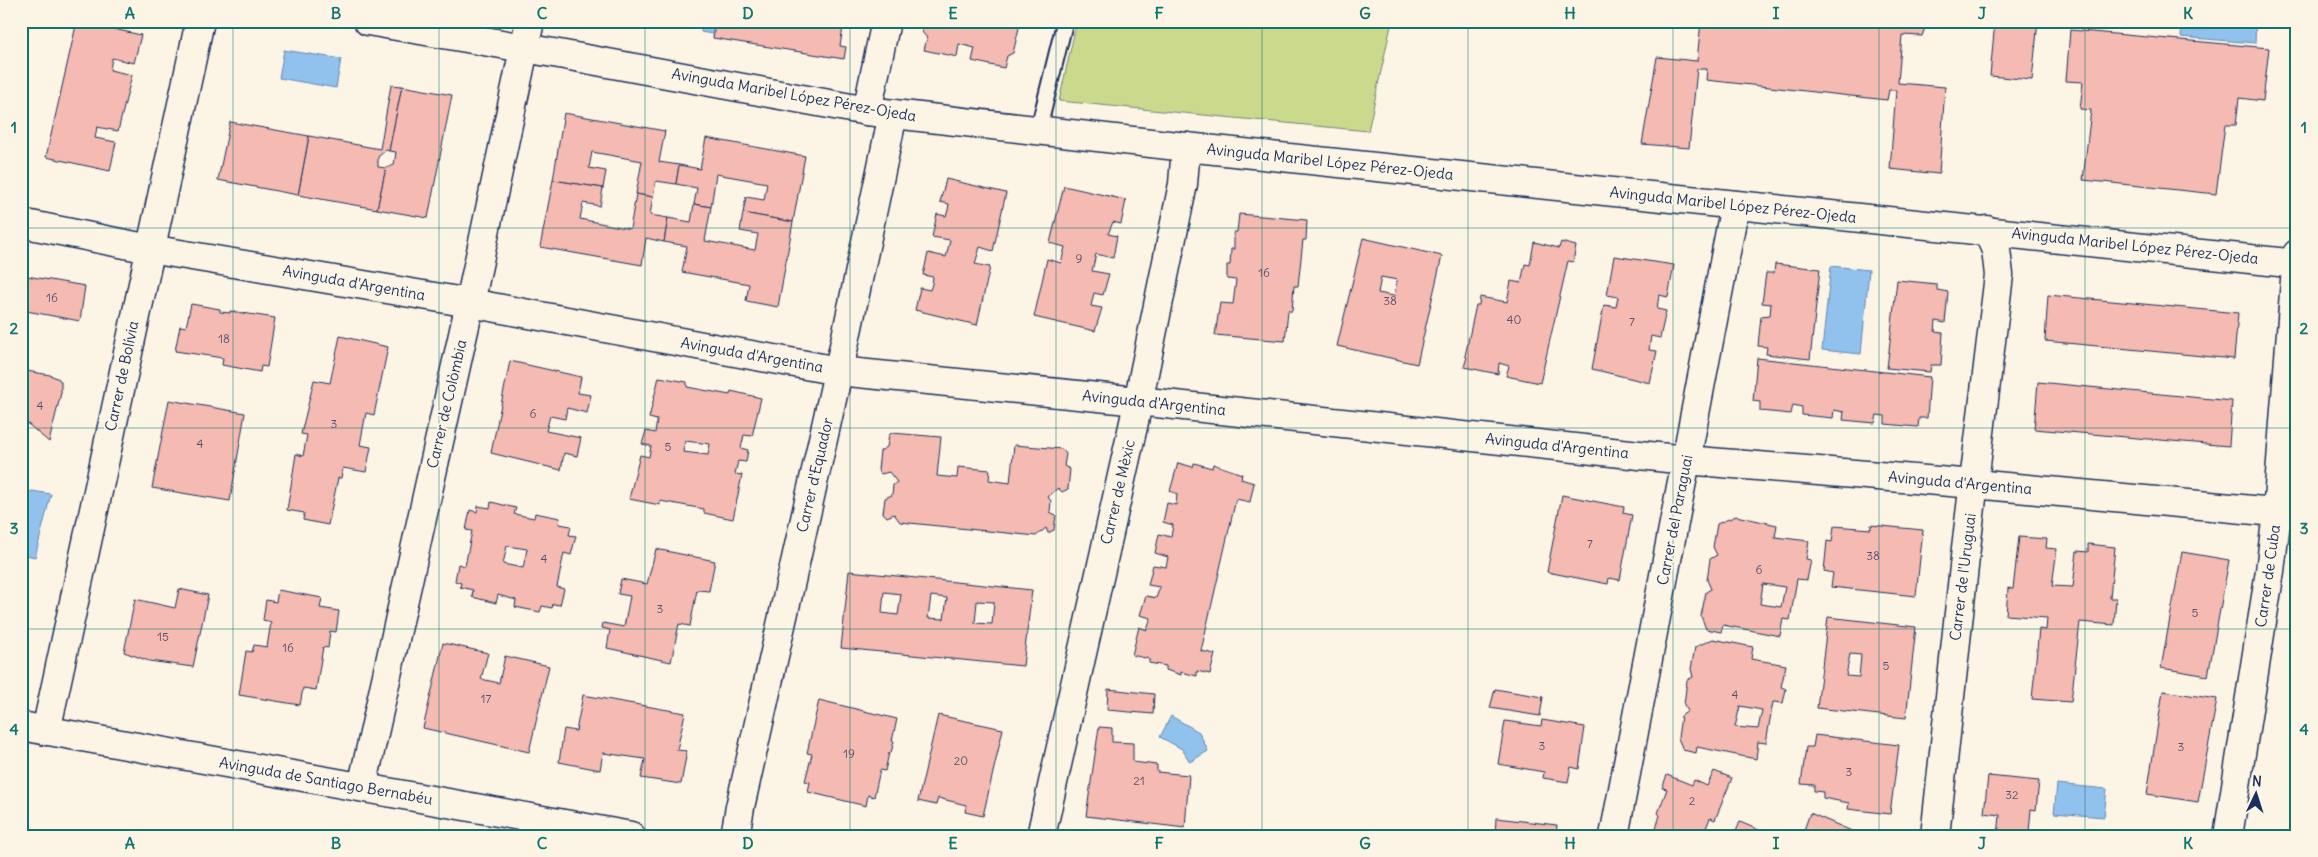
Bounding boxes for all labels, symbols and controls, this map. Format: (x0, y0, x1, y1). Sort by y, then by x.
text: A (125, 3, 135, 23)
text: B (331, 3, 342, 23)
text: C (537, 3, 548, 23)
text: D (742, 3, 754, 23)
text: E (948, 3, 958, 23)
text: F (1154, 3, 1164, 23)
text: G (1359, 3, 1371, 23)
text: H (1564, 3, 1576, 23)
text: I (1773, 3, 1780, 23)
text: J (1978, 3, 1987, 23)
text: K (2183, 3, 2193, 23)
street label: Avinguda Maribel López Pérez-Ojeda (670, 64, 918, 125)
text: 1 (11, 117, 17, 137)
text: 1 (2301, 117, 2307, 137)
street label: Avinguda Maribel López Pérez-Ojeda (1206, 139, 1455, 184)
street label: Avinguda Maribel López Pérez-Ojeda (1609, 182, 1858, 227)
street label: Avinguda Maribel López Pérez-Ojeda (2011, 223, 2260, 268)
house number: 9 (1076, 251, 1083, 266)
street label: Avinguda d'Argentina (281, 261, 427, 304)
house number: 16 (1258, 265, 1270, 280)
house number: 16 (46, 290, 58, 305)
house number: 38 (1383, 293, 1397, 308)
house number: 40 (1507, 312, 1522, 327)
house number: 7 (1629, 314, 1635, 329)
text: 2 (10, 318, 19, 338)
text: 2 (2300, 318, 2309, 338)
street label: Carrer de Bolívia (101, 319, 143, 433)
house number: 18 (218, 331, 230, 346)
street label: Avinguda d'Argentina (679, 333, 825, 376)
street label: Carrer de Colòmbia (422, 337, 471, 470)
street label: Avinguda d'Argentina (1081, 386, 1227, 420)
house number: 4 (37, 398, 44, 413)
house number: 6 (530, 406, 537, 421)
house number: 3 (331, 416, 338, 431)
street label: Carrer d'Equador (792, 416, 837, 534)
street label: Avinguda d'Argentina (1484, 429, 1630, 463)
house number: 4 (197, 436, 204, 451)
street label: Carrer de Mèxic (1096, 437, 1139, 546)
house number: 5 (665, 439, 672, 454)
street label: Carrer del Paraguai (1653, 453, 1696, 587)
street label: Avinguda d'Argentina (1887, 467, 2033, 498)
street label: Carrer de l'Uruguai (1945, 512, 1980, 642)
text: 3 (9, 518, 19, 538)
text: 3 (2299, 518, 2309, 538)
street label: Carrer de Cuba (2251, 523, 2284, 629)
house number: 7 (1587, 536, 1593, 551)
house number: 38 (1866, 548, 1880, 563)
house number: 4 (541, 551, 548, 566)
house number: 6 (1756, 562, 1763, 577)
house number: 3 (657, 601, 664, 616)
house number: 5 (2192, 605, 2199, 620)
house number: 15 (157, 629, 169, 644)
house number: 16 (282, 640, 294, 655)
house number: 5 (1883, 658, 1890, 673)
house number: 4 (1732, 687, 1739, 702)
house number: 17 (481, 691, 491, 706)
text: 4 (9, 719, 19, 739)
text: 4 (2299, 719, 2309, 739)
house number: 3 (1539, 738, 1546, 753)
house number: 3 (2178, 739, 2185, 754)
house number: 19 (843, 746, 855, 761)
street label: Avinguda de Santiago Bernabéu (218, 752, 435, 809)
house number: 20 (954, 753, 968, 768)
house number: 3 (1846, 764, 1853, 779)
north arrow (2230, 770, 2280, 820)
text: N (2251, 772, 2262, 790)
house number: 21 (1133, 773, 1145, 788)
house number: 32 (2005, 787, 2019, 802)
house number: 2 (1689, 793, 1696, 808)
text: A (125, 833, 135, 853)
text: B (331, 833, 342, 853)
text: C (537, 833, 548, 853)
text: D (742, 833, 754, 853)
text: E (948, 833, 958, 853)
text: F (1154, 833, 1164, 853)
text: G (1359, 833, 1371, 853)
text: H (1564, 833, 1576, 853)
text: I (1773, 833, 1780, 853)
text: J (1978, 833, 1987, 853)
text: K (2183, 833, 2193, 853)

